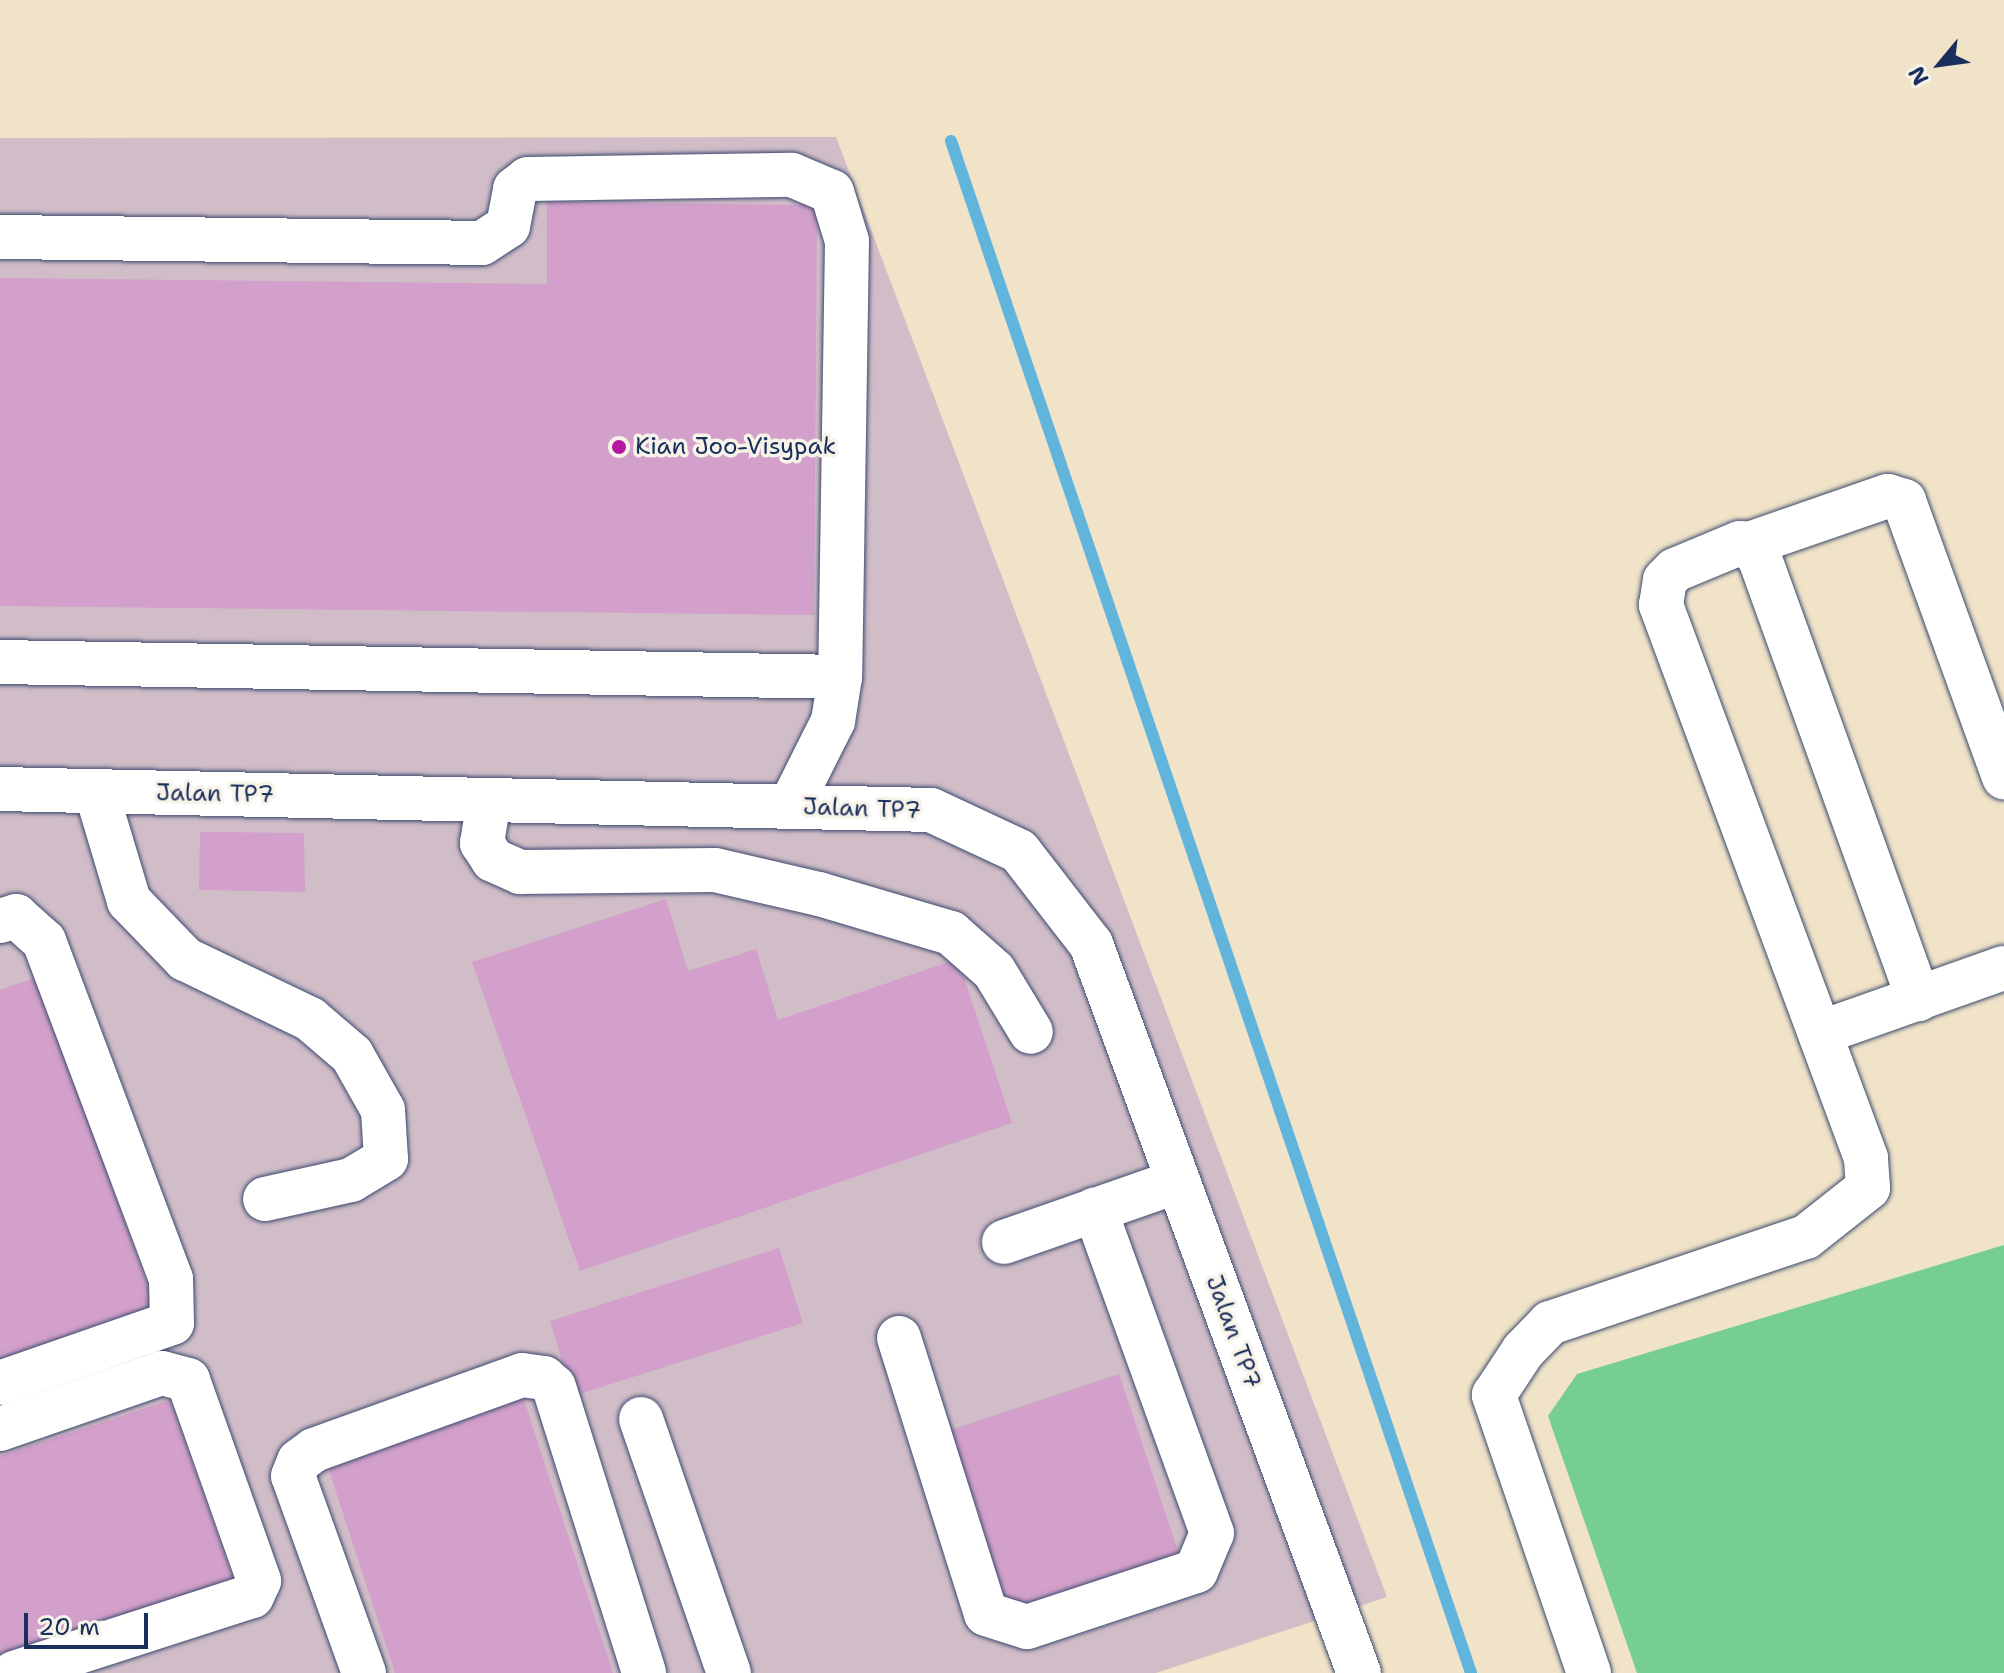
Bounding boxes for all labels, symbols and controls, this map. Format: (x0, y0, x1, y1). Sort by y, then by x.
north arrow (1900, 24, 1980, 104)
text: N (1902, 61, 1935, 91)
place label: Kian Joo-Visypak (635, 433, 836, 461)
marker: Kian Joo-Visypak (610, 438, 628, 456)
street label: Jalan TP7 (156, 779, 274, 809)
street label: Jalan TP7 (802, 793, 922, 825)
street label: Jalan TP7 (1199, 1271, 1267, 1393)
scale bar (28, 1597, 152, 1647)
text: 20 m (38, 1611, 100, 1643)

